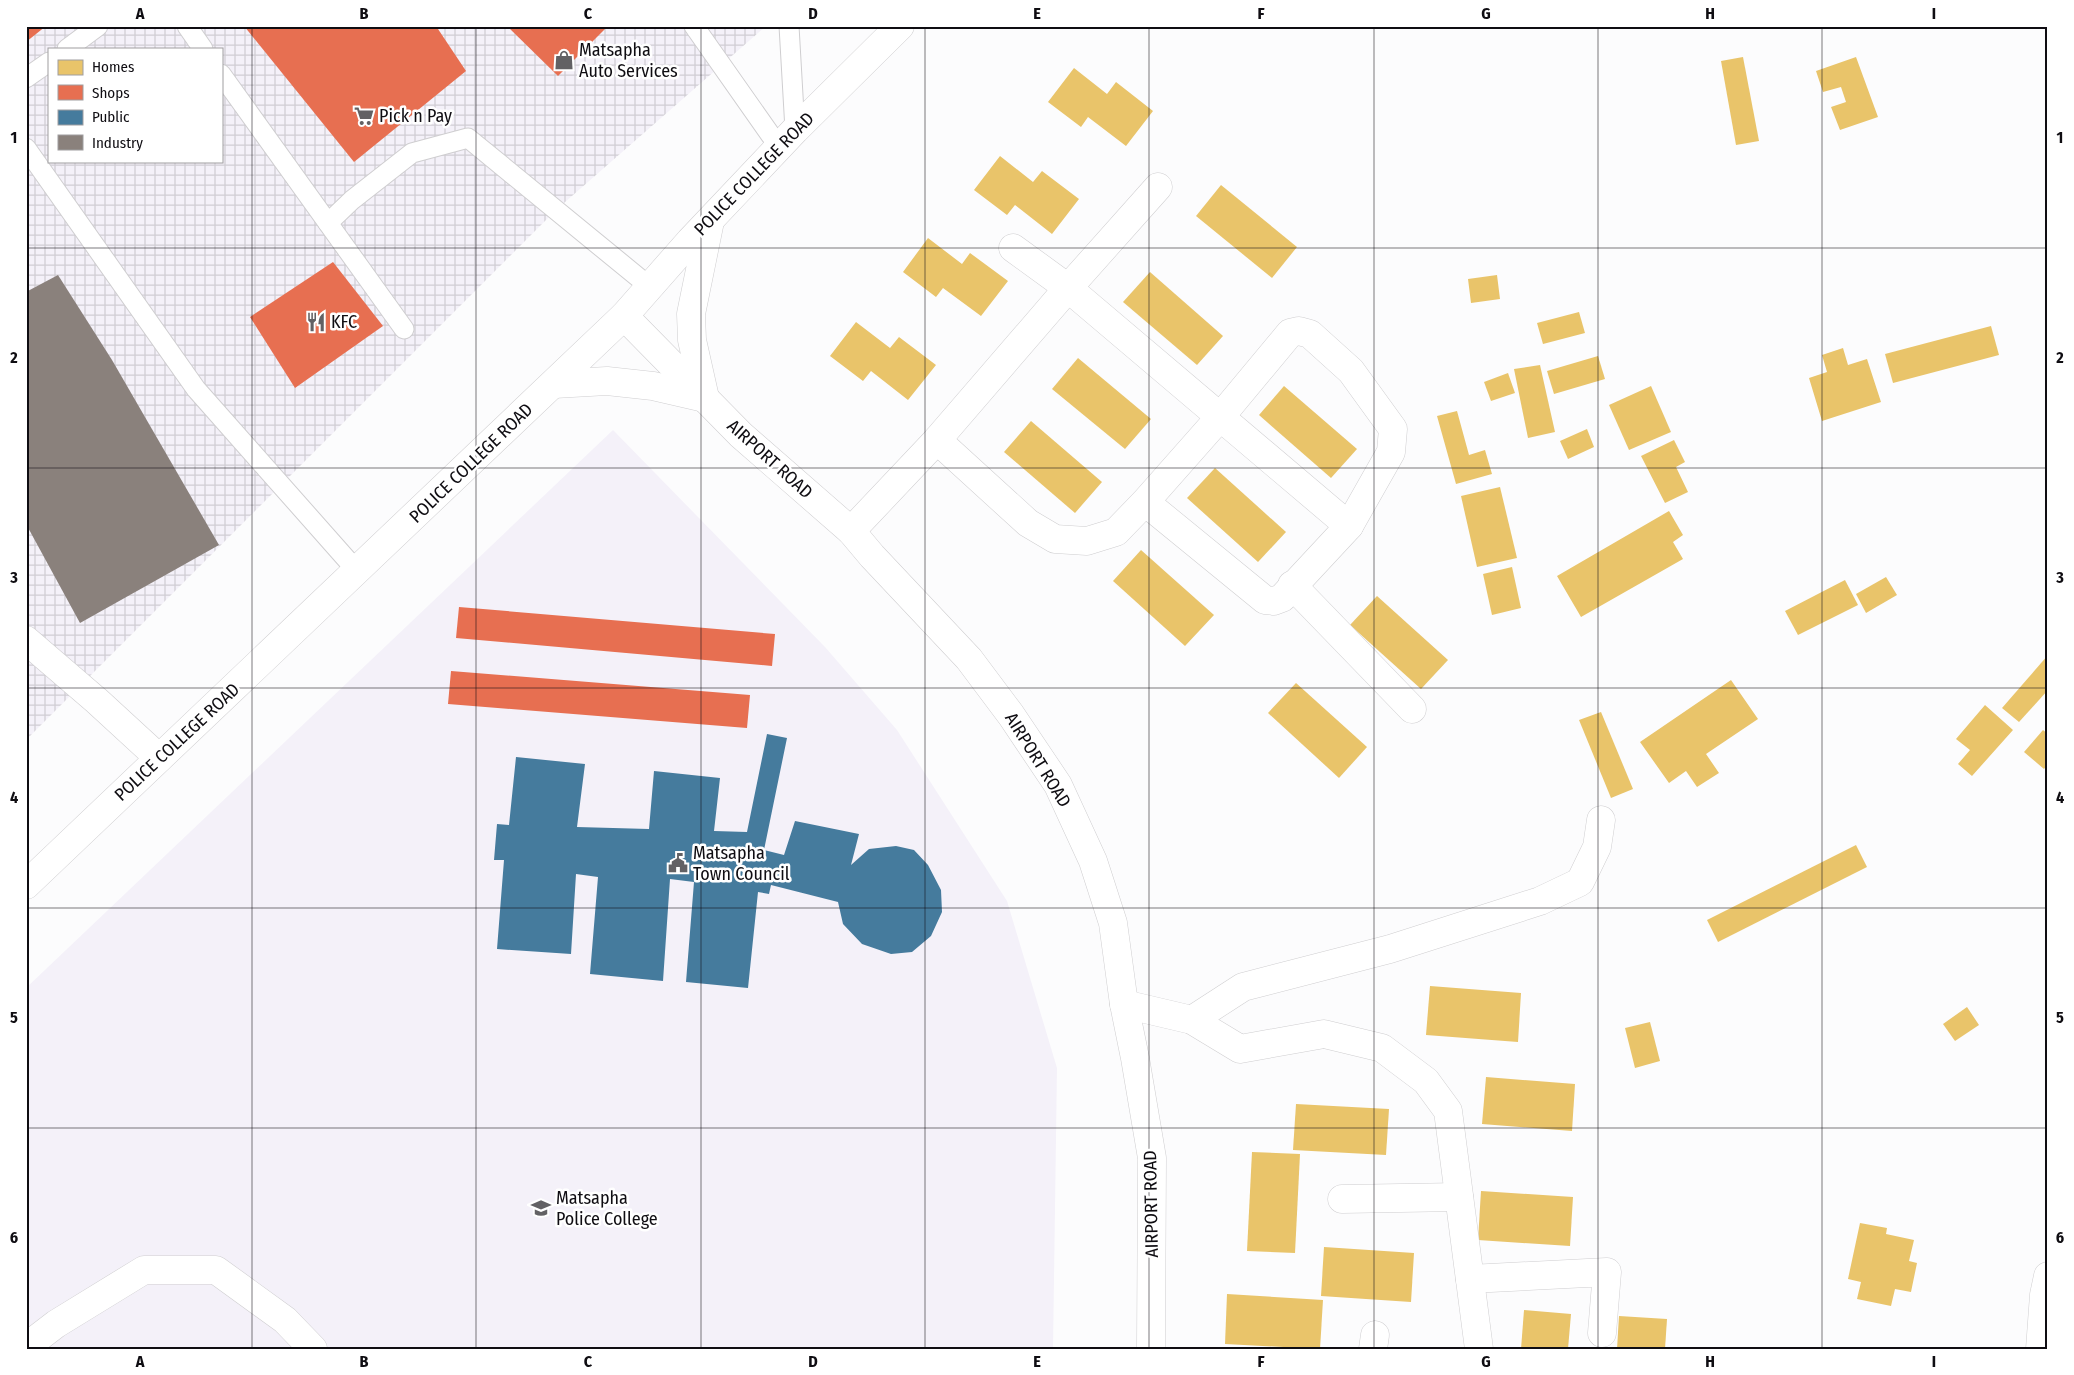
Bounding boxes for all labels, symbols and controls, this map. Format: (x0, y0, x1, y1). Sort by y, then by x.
text: A (135, 4, 145, 23)
text: B (360, 4, 369, 23)
text: C (584, 4, 593, 23)
text: D (808, 4, 818, 23)
text: E (1033, 4, 1041, 23)
text: F (1257, 4, 1265, 23)
text: G (1481, 4, 1491, 23)
text: H (1705, 4, 1715, 23)
text: I (1932, 4, 1936, 23)
place label: Matsapha Auto Services (579, 39, 678, 82)
legend (48, 48, 222, 162)
shop icon: Matsapha Auto Services (553, 49, 575, 71)
text: Homes (92, 58, 134, 76)
text: Shops (92, 84, 130, 102)
supermarket icon: Pick n Pay (353, 105, 375, 127)
place label: Pick n Pay (379, 105, 452, 127)
text: Public (92, 108, 130, 126)
street label: POLICE COLLEGE ROAD (689, 108, 819, 240)
text: 1 (11, 128, 17, 147)
text: 1 (2057, 128, 2063, 147)
text: Industry (92, 134, 143, 152)
restaurant icon: KFC (305, 311, 327, 333)
place label: KFC (331, 311, 357, 333)
text: 2 (9, 348, 18, 367)
text: 2 (2055, 348, 2064, 367)
street label: POLICE COLLEGE ROAD (405, 398, 537, 528)
street label: AIRPORT ROAD (723, 415, 817, 503)
text: 3 (9, 568, 18, 587)
text: 3 (2055, 568, 2064, 587)
street label: POLICE COLLEGE ROAD (110, 678, 244, 806)
street label: AIRPORT ROAD (1000, 709, 1076, 811)
text: 4 (10, 788, 18, 807)
text: 4 (2056, 788, 2064, 807)
place label: Matsapha Town Council (693, 842, 790, 885)
public building icon: Matsapha Town Council (667, 852, 689, 874)
text: 5 (10, 1008, 18, 1027)
text: 5 (2056, 1008, 2064, 1027)
street label: AIRPORT ROAD (1139, 1150, 1163, 1258)
place label: Matsapha Police College (556, 1187, 658, 1230)
school or university icon: Matsapha Police College (530, 1197, 552, 1219)
text: 6 (10, 1228, 18, 1247)
text: 6 (2056, 1228, 2064, 1247)
text: A (135, 1352, 145, 1371)
text: B (360, 1352, 369, 1371)
text: C (584, 1352, 593, 1371)
text: D (808, 1352, 818, 1371)
text: E (1033, 1352, 1041, 1371)
text: F (1257, 1352, 1265, 1371)
text: G (1481, 1352, 1491, 1371)
text: H (1705, 1352, 1715, 1371)
text: I (1932, 1352, 1936, 1371)

